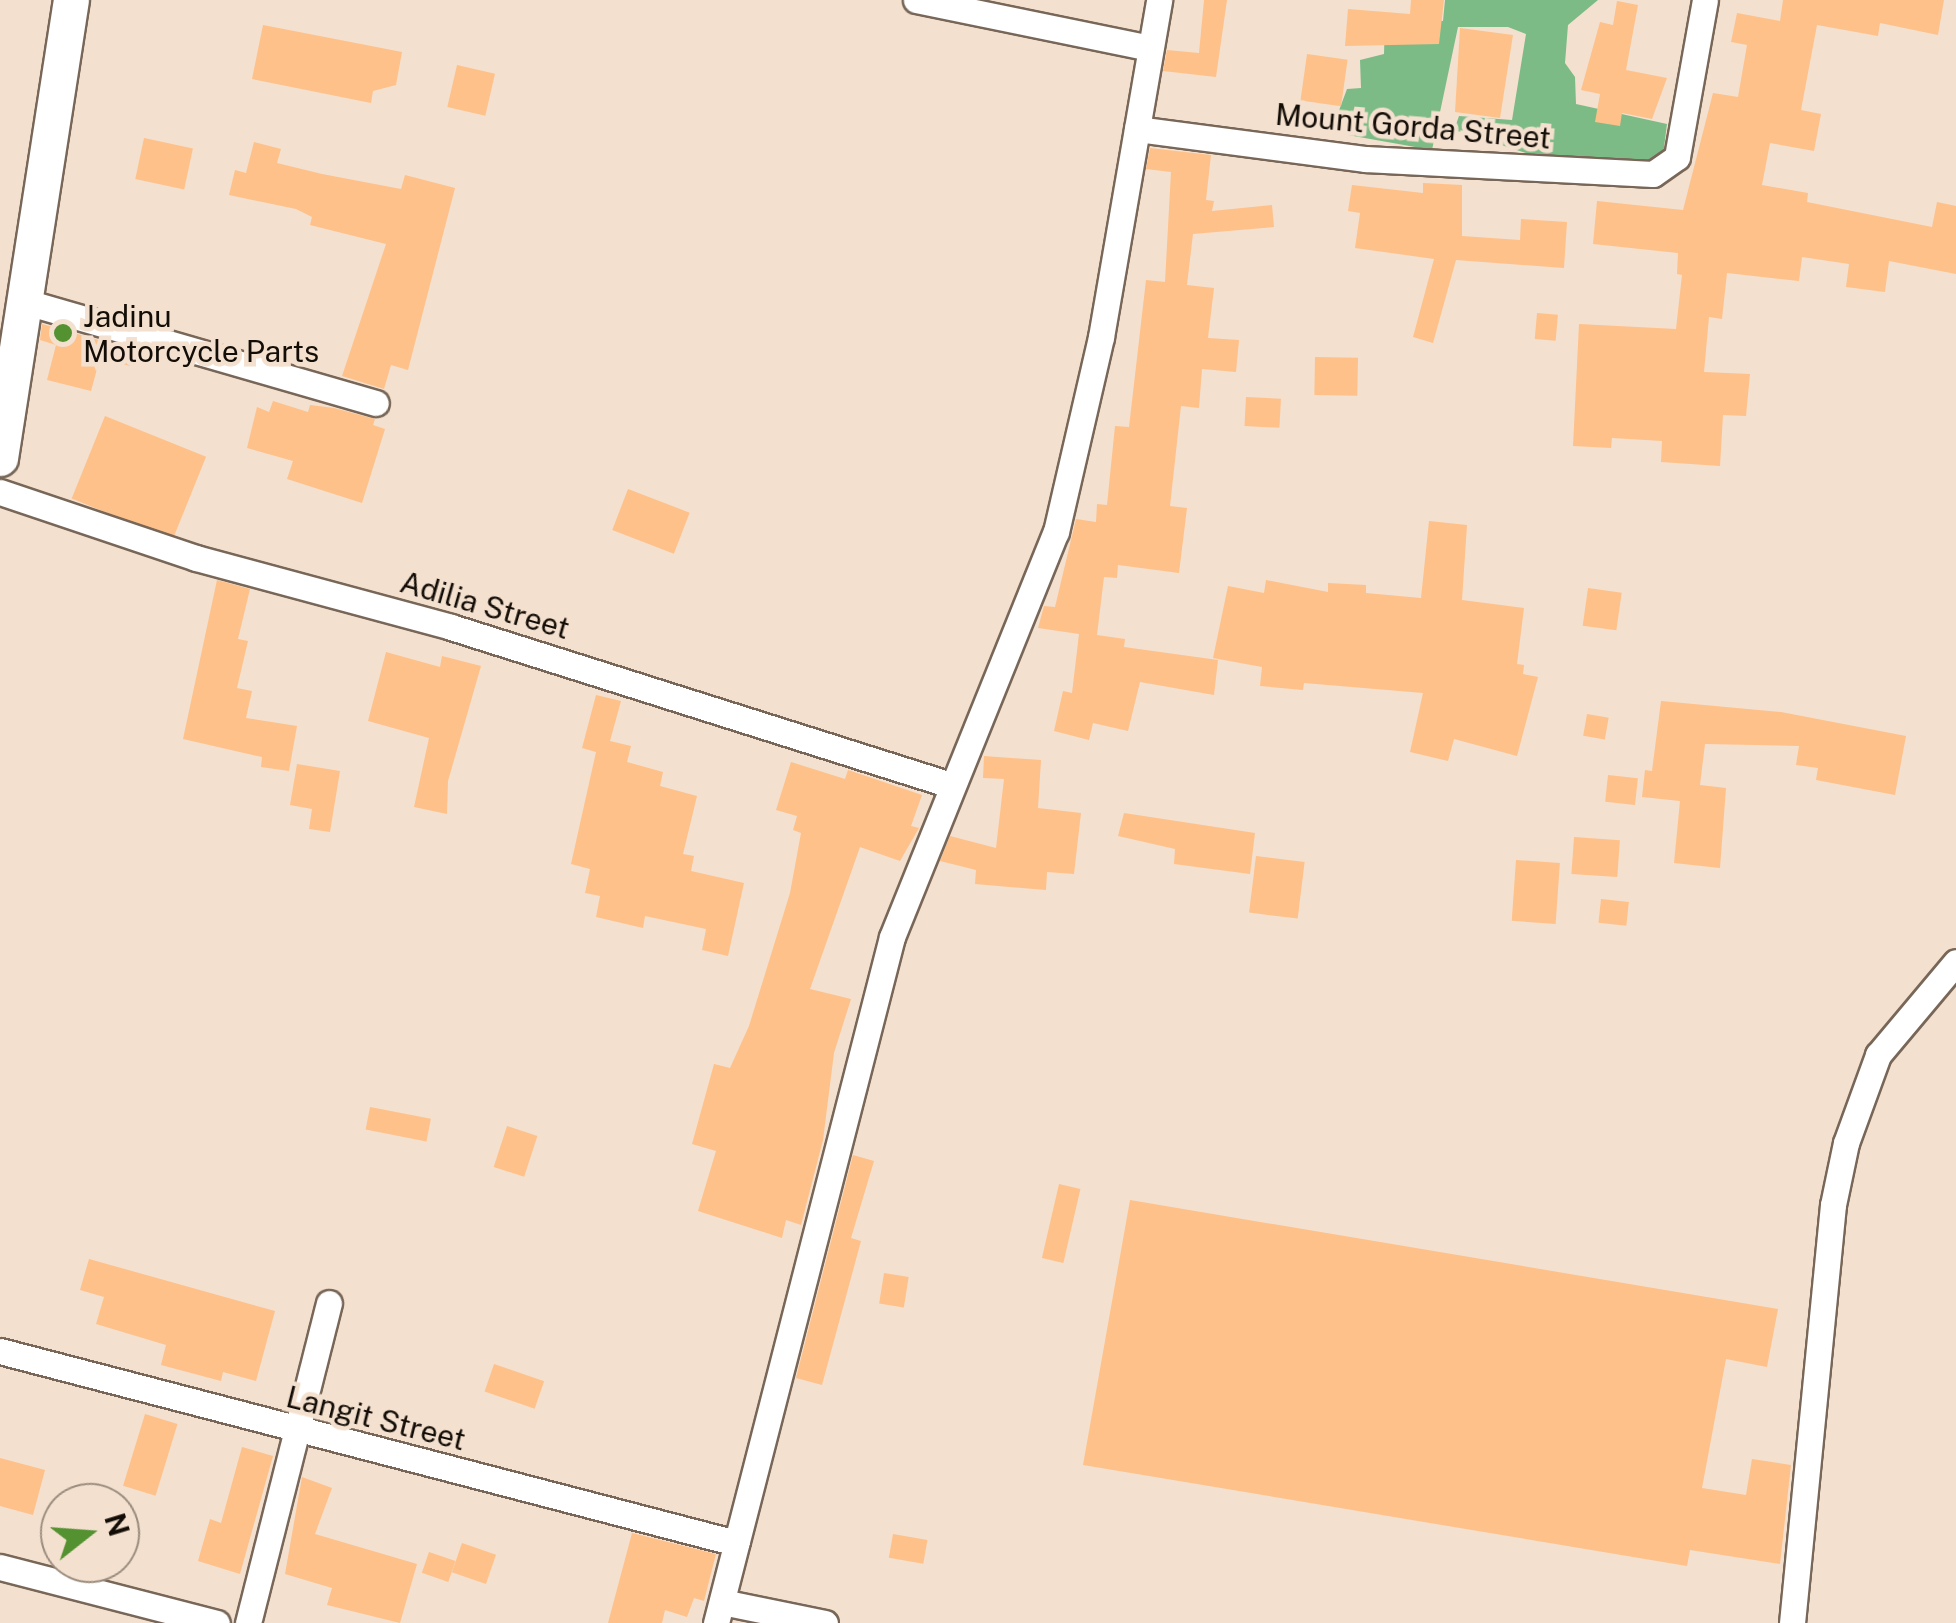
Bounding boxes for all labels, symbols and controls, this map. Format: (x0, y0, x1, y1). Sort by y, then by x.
street label: Mount Gorda Street (1274, 96, 1552, 156)
place label: Jadinu Motorcycle Parts (83, 298, 319, 368)
marker: Jadinu Motorcycle Parts (52, 322, 74, 344)
street label: Adilia Street (396, 564, 574, 646)
street label: Langit Street (283, 1378, 469, 1458)
north arrow (40, 1483, 140, 1583)
text: N (98, 1509, 136, 1540)

